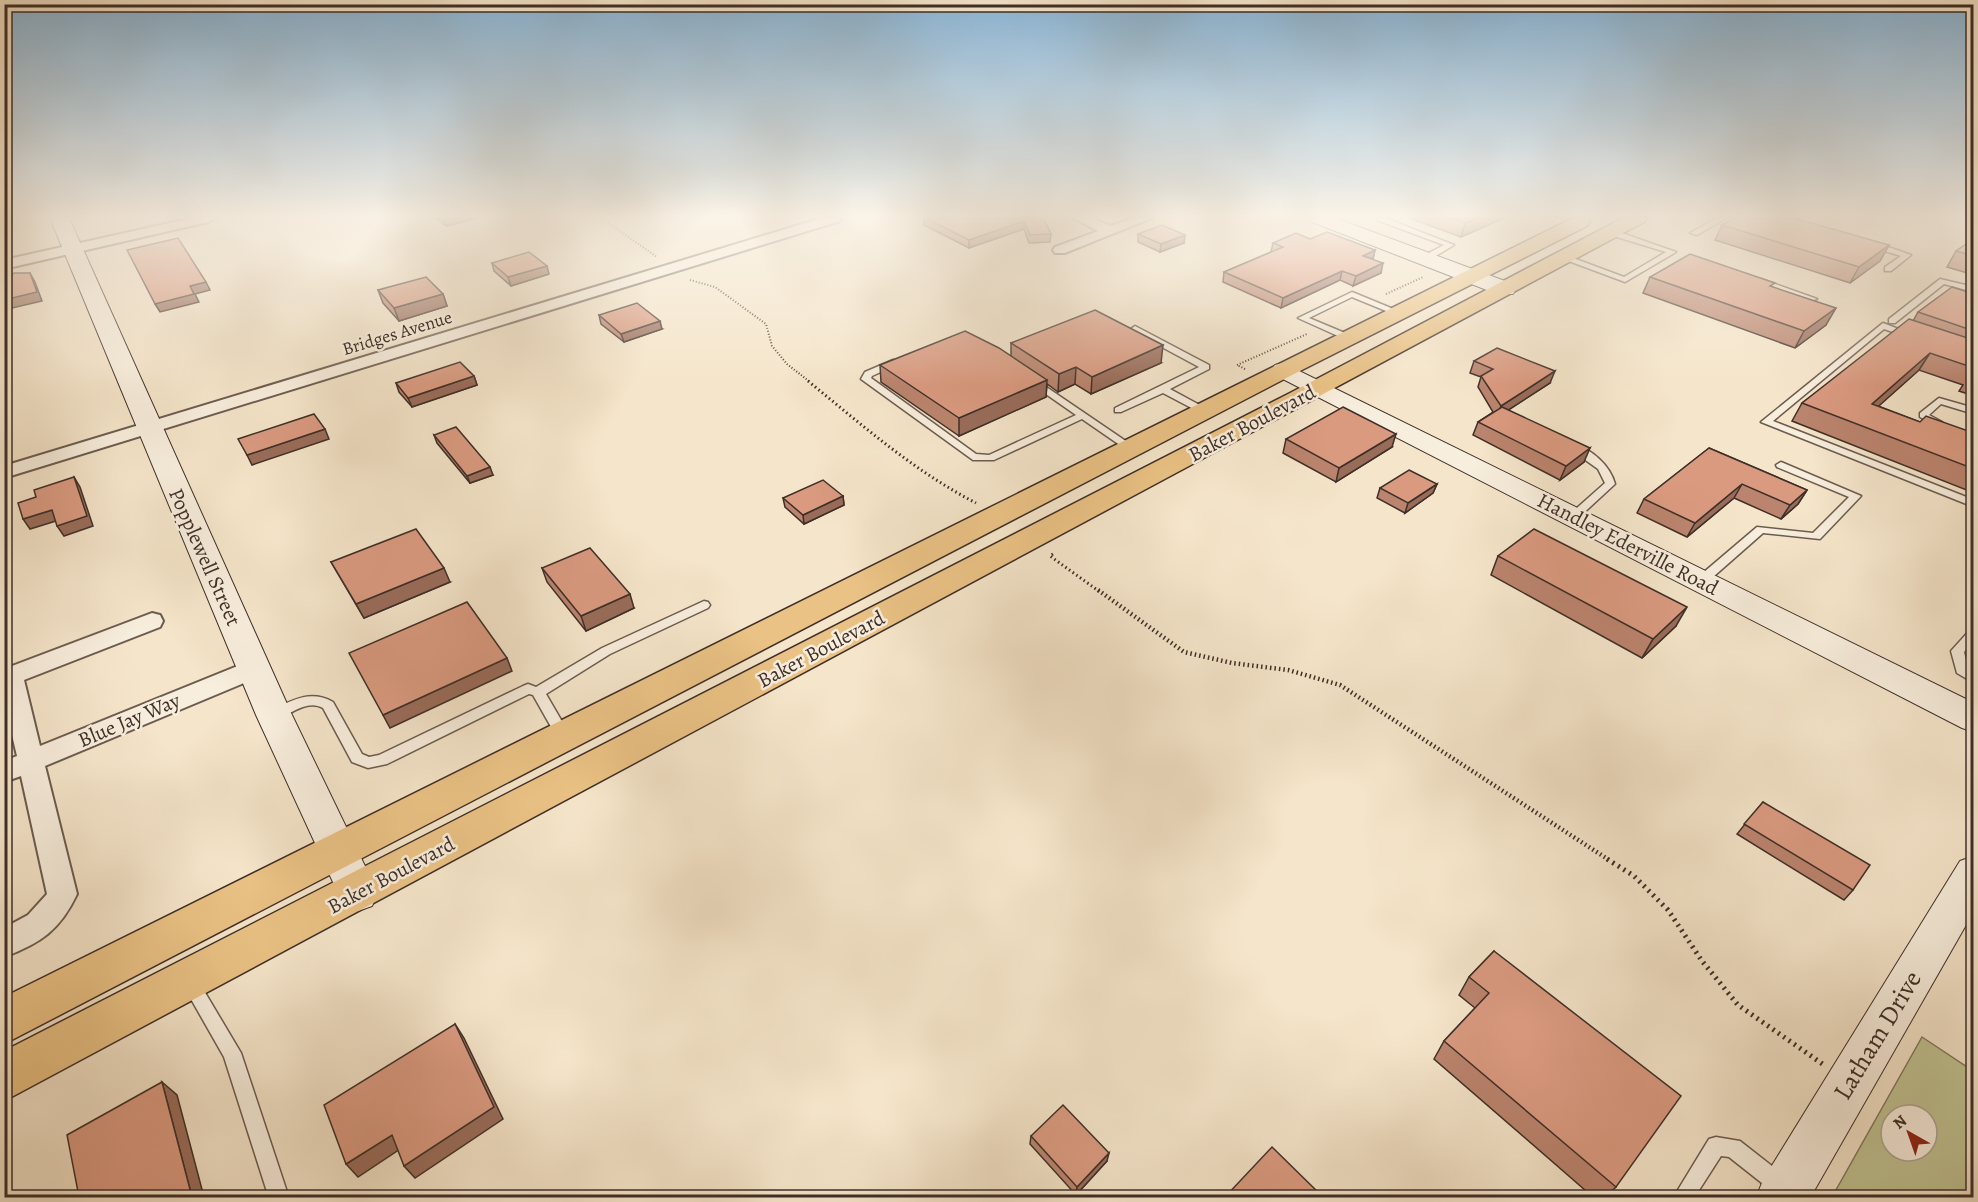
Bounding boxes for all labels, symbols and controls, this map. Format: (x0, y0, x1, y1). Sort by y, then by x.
street label: Bridges Avenue (339, 305, 455, 361)
street label: Baker Boulevard (1183, 377, 1321, 468)
street label: Popplewell Street (162, 484, 248, 630)
street label: Handley Ederville Road (1533, 486, 1724, 602)
street label: Baker Boulevard (752, 603, 890, 694)
street label: Blue Jay Way (74, 686, 185, 754)
street label: Baker Boulevard (322, 829, 460, 920)
street label: Latham Drive (1825, 964, 1930, 1106)
north arrow (1879, 1103, 1939, 1163)
text: N (1888, 1110, 1912, 1134)

